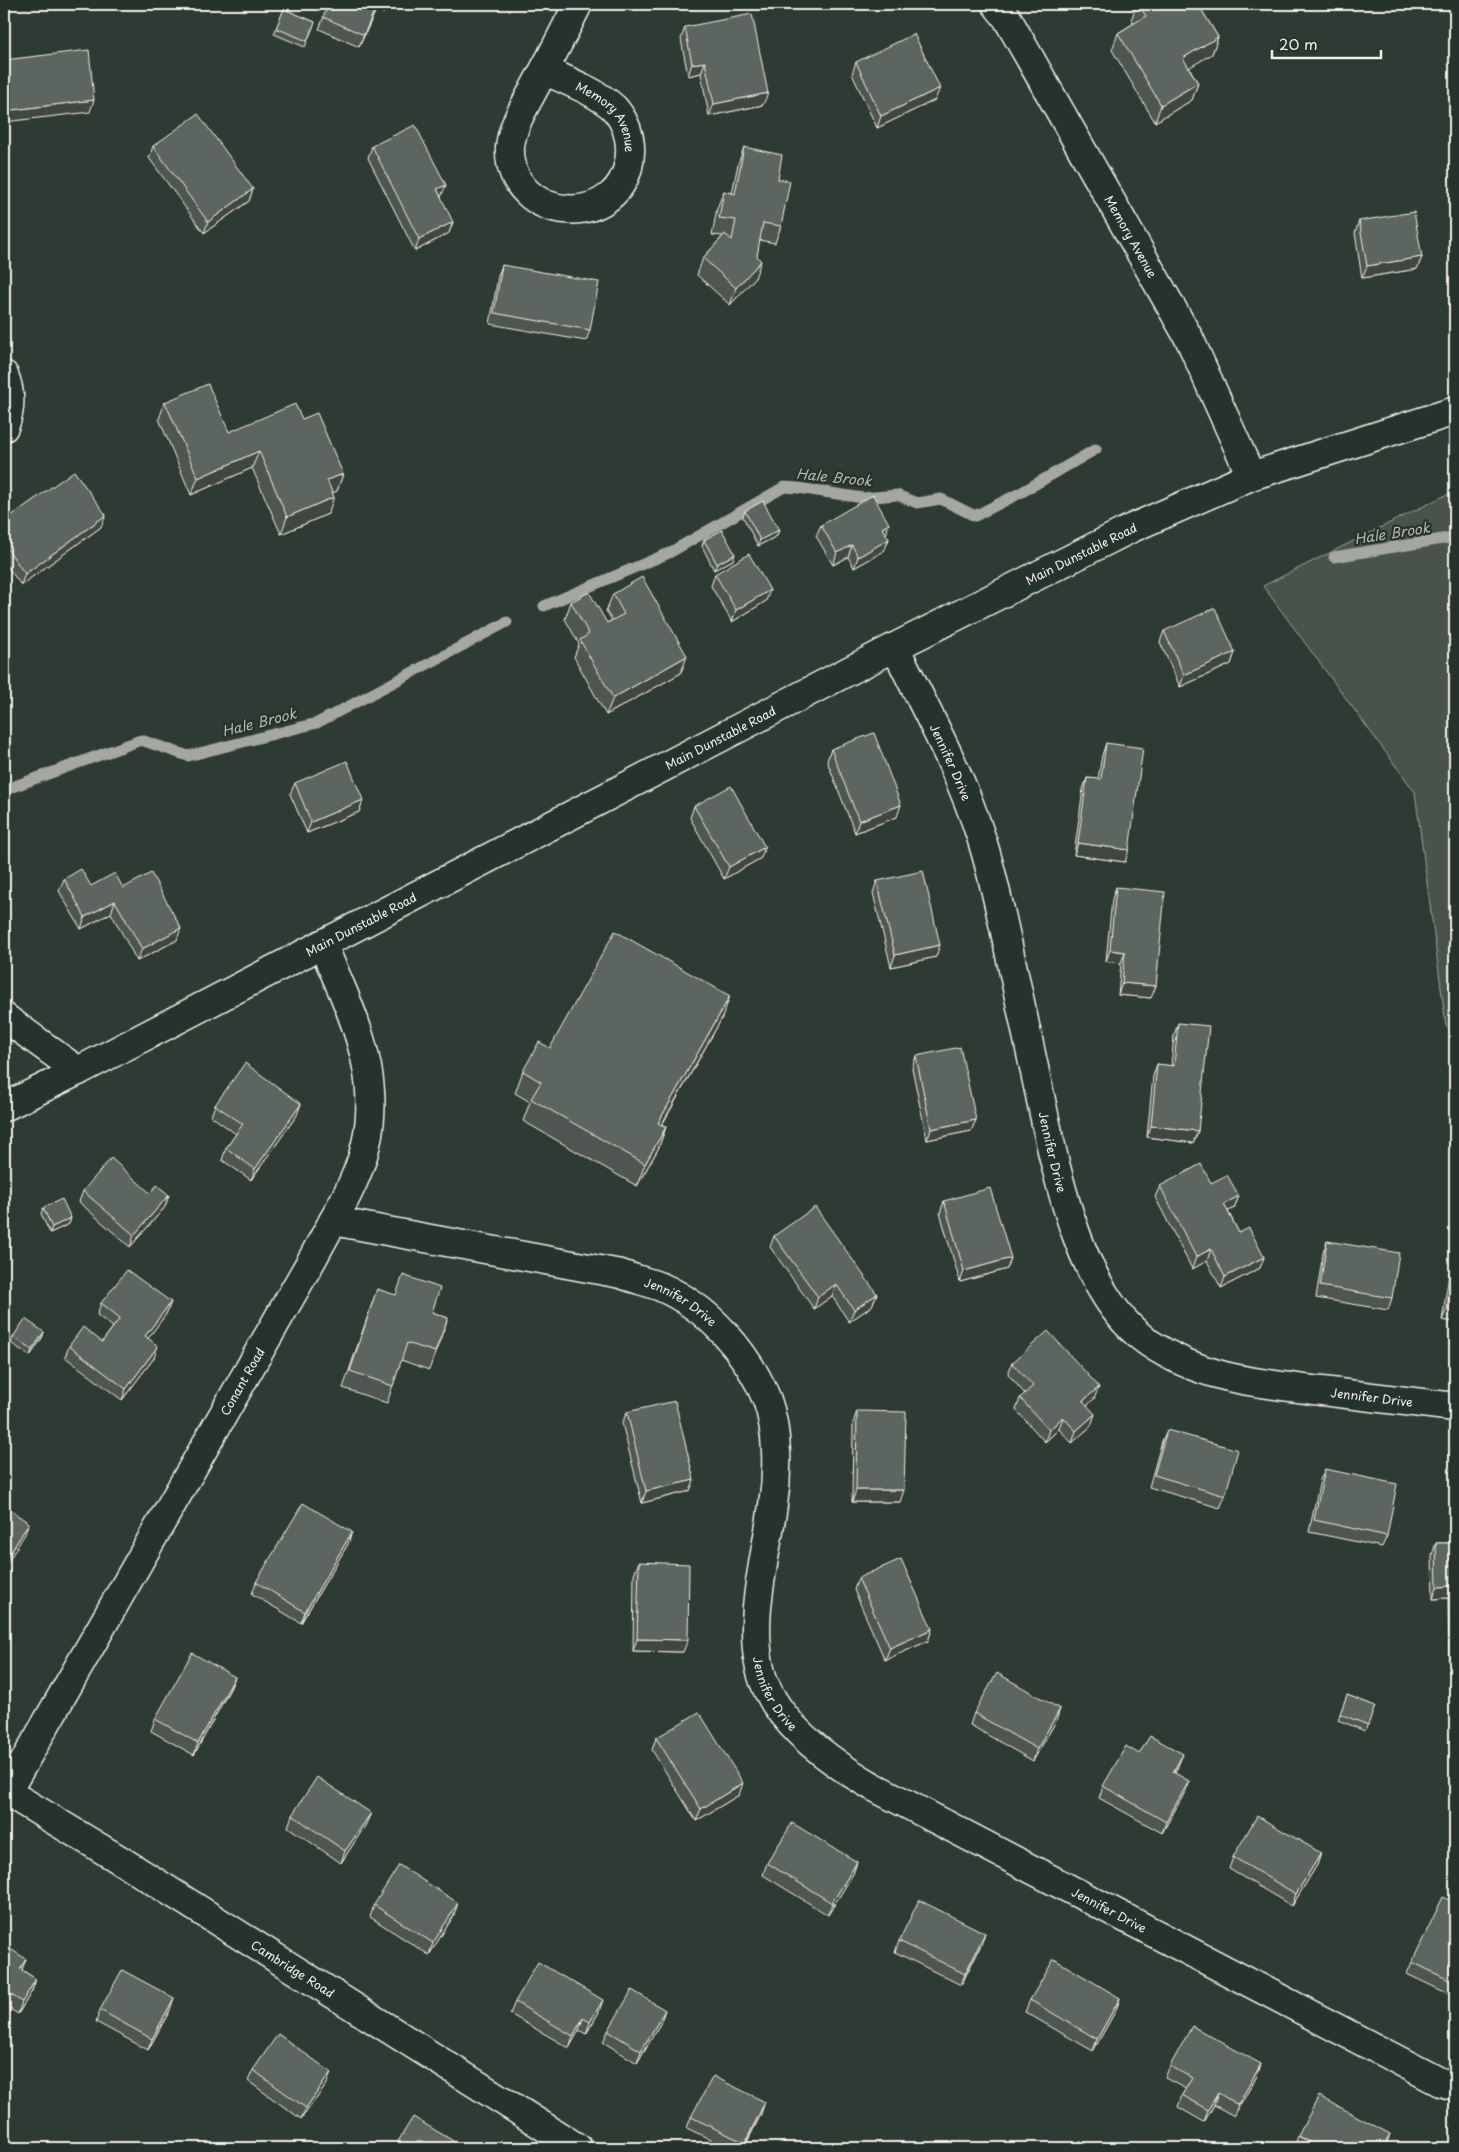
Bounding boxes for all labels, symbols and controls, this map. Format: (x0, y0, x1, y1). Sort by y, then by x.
scale bar (1272, 28, 1380, 60)
text: 20 m (1279, 32, 1318, 55)
street label: Memory Avenue (573, 77, 639, 153)
street label: Memory Avenue (1100, 192, 1162, 281)
water label: Hale Brook (795, 463, 874, 492)
water label: Hale Brook (1353, 517, 1432, 549)
street label: Main Dunstable Road (1022, 518, 1140, 589)
street label: Main Dunstable Road (662, 701, 779, 774)
water label: Hale Brook (220, 702, 299, 741)
street label: Jennifer Drive (926, 721, 976, 804)
street label: Main Dunstable Road (302, 888, 419, 960)
street label: Jennifer Drive (1035, 1110, 1071, 1195)
street label: Jennifer Drive (642, 1273, 721, 1330)
street label: Conant Road (216, 1344, 269, 1419)
street label: Jennifer Drive (1330, 1383, 1414, 1411)
street label: Jennifer Drive (749, 1655, 802, 1735)
street label: Jennifer Drive (1069, 1883, 1151, 1937)
street label: Cambridge Road (247, 1935, 338, 2002)

